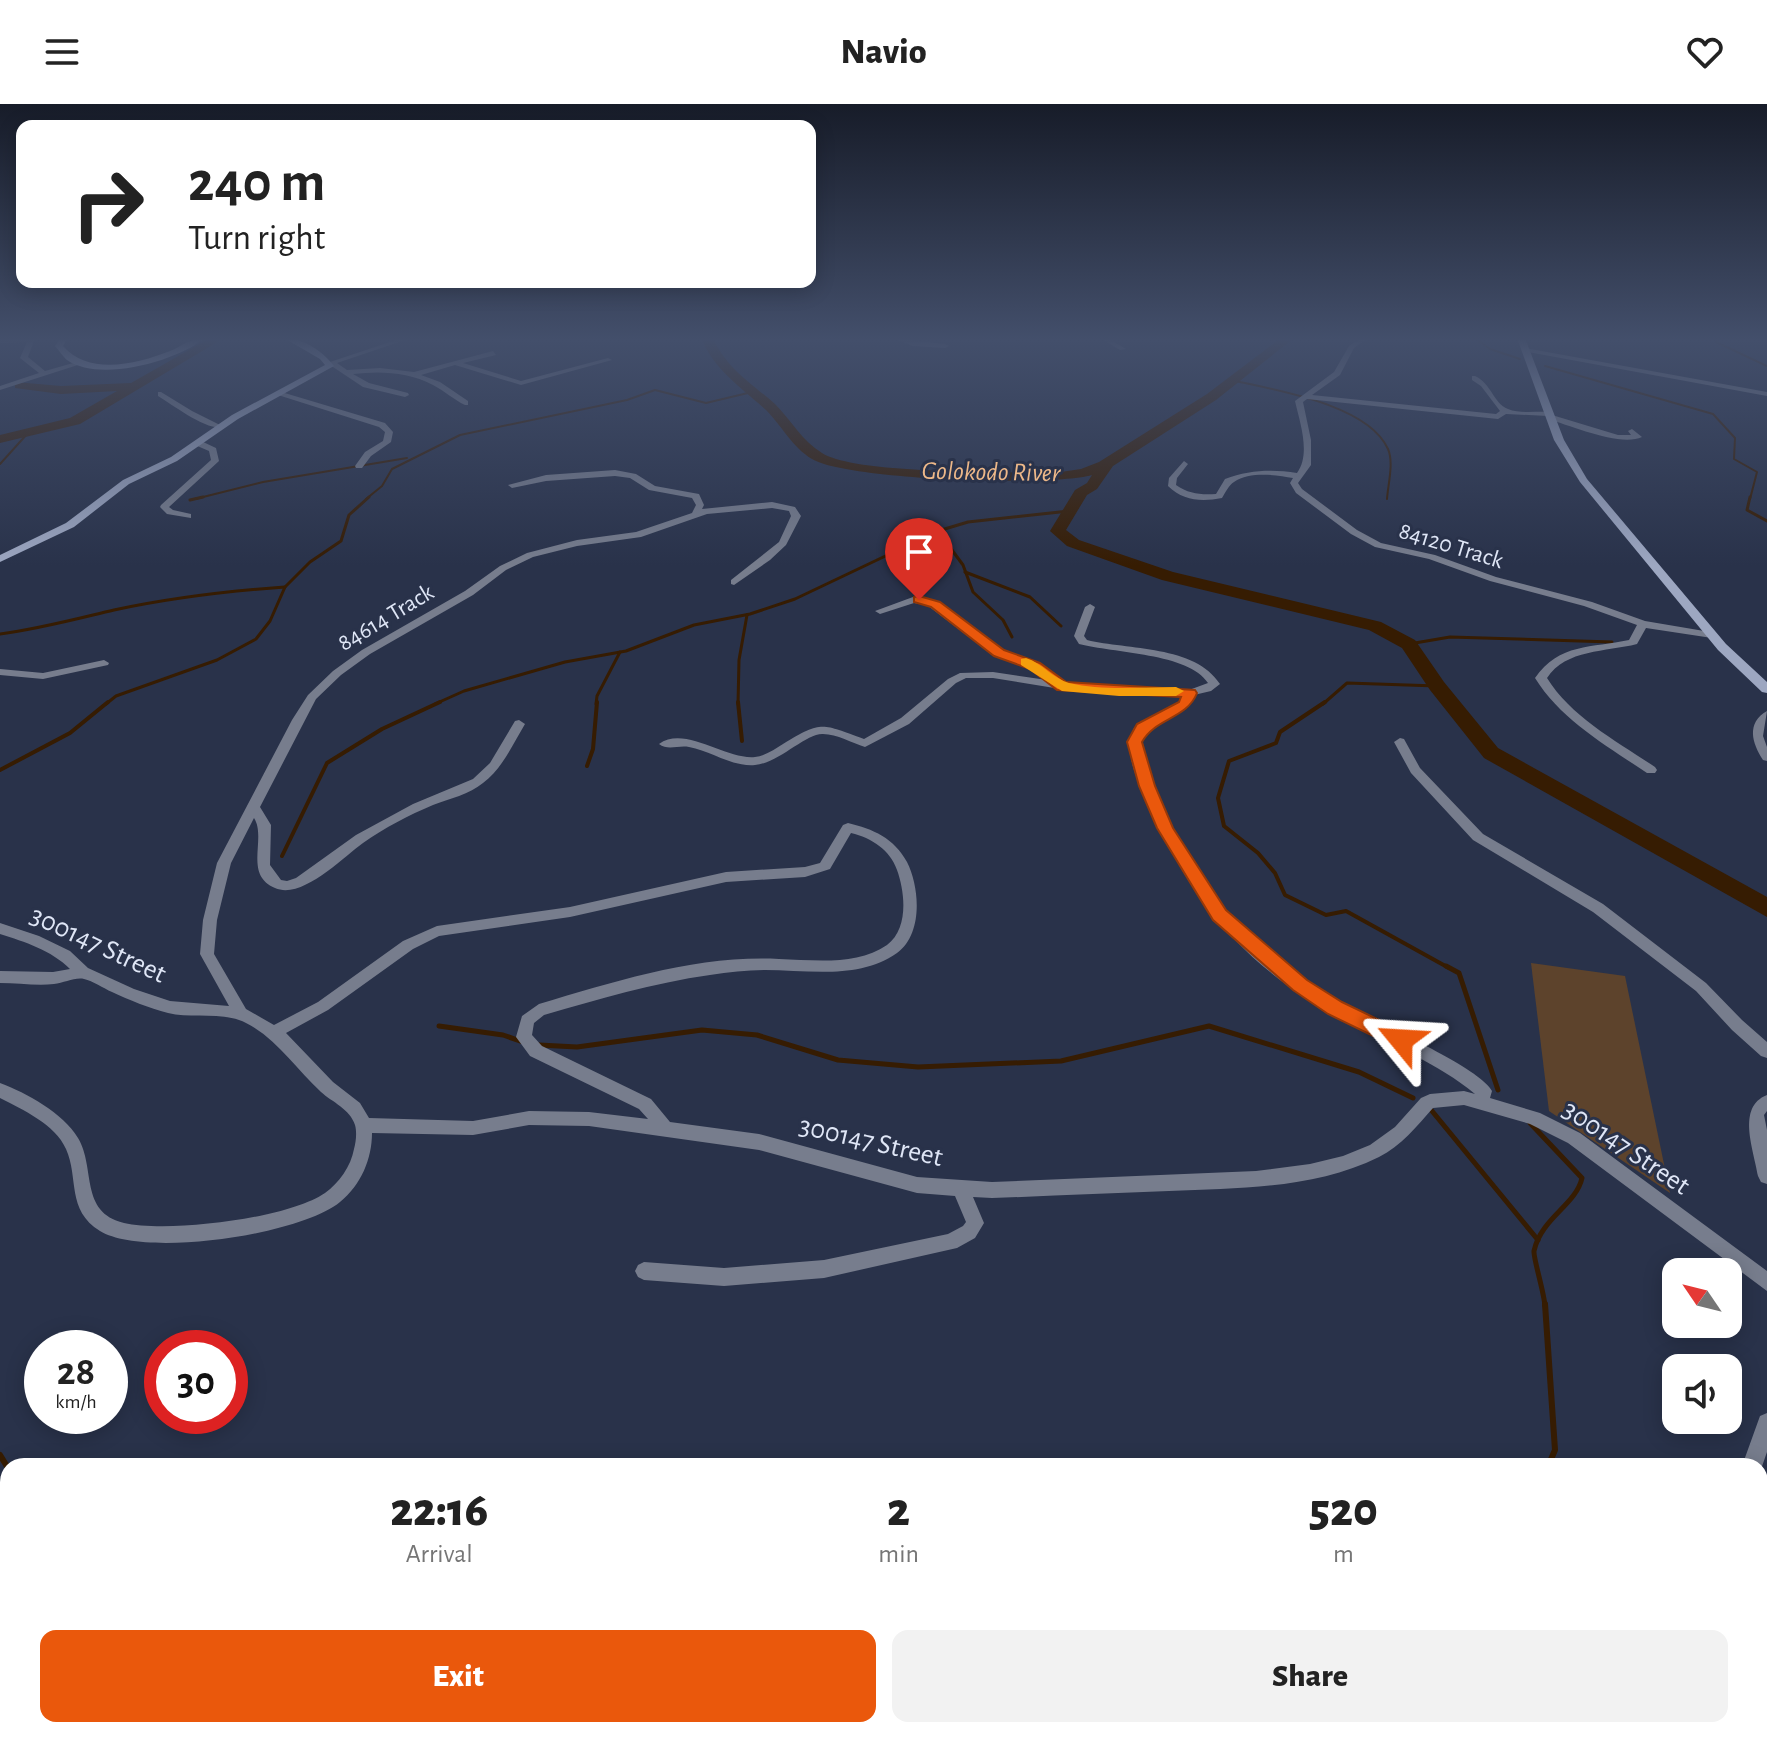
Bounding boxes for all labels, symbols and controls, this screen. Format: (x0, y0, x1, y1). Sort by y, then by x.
icon: menu (40, 30, 84, 74)
icon: heart (1683, 30, 1727, 74)
text: Navio (840, 34, 927, 70)
icon: right (56, 152, 160, 256)
text: 240 m (188, 155, 325, 211)
text: Turn right (188, 220, 325, 256)
water label: Golokodo River (922, 458, 1062, 486)
pin (885, 518, 953, 600)
street label: 84120 Track (1396, 519, 1506, 573)
icon: arrive (897, 530, 941, 574)
street label: 84614 Track (334, 580, 438, 656)
street label: 300147 Street (26, 901, 170, 989)
position arrow (1359, 998, 1443, 1082)
street label: 300147 Street (1557, 1095, 1695, 1201)
street label: 300147 Street (797, 1112, 946, 1172)
north arrow (1662, 1258, 1742, 1338)
map controls (1662, 1258, 1742, 1434)
speed limit sign: 30 (144, 1330, 248, 1434)
text: 28 (57, 1352, 95, 1392)
button: sound (1662, 1354, 1742, 1434)
text: km/h (55, 1392, 97, 1412)
text: 22:16 (390, 1487, 488, 1535)
text: 2 (887, 1487, 910, 1535)
text: 520 (1309, 1487, 1378, 1535)
text: Arrival (406, 1541, 473, 1567)
text: min (878, 1541, 919, 1567)
text: m (1333, 1541, 1354, 1567)
button: Exit (40, 1630, 876, 1722)
button: Share (892, 1630, 1728, 1722)

